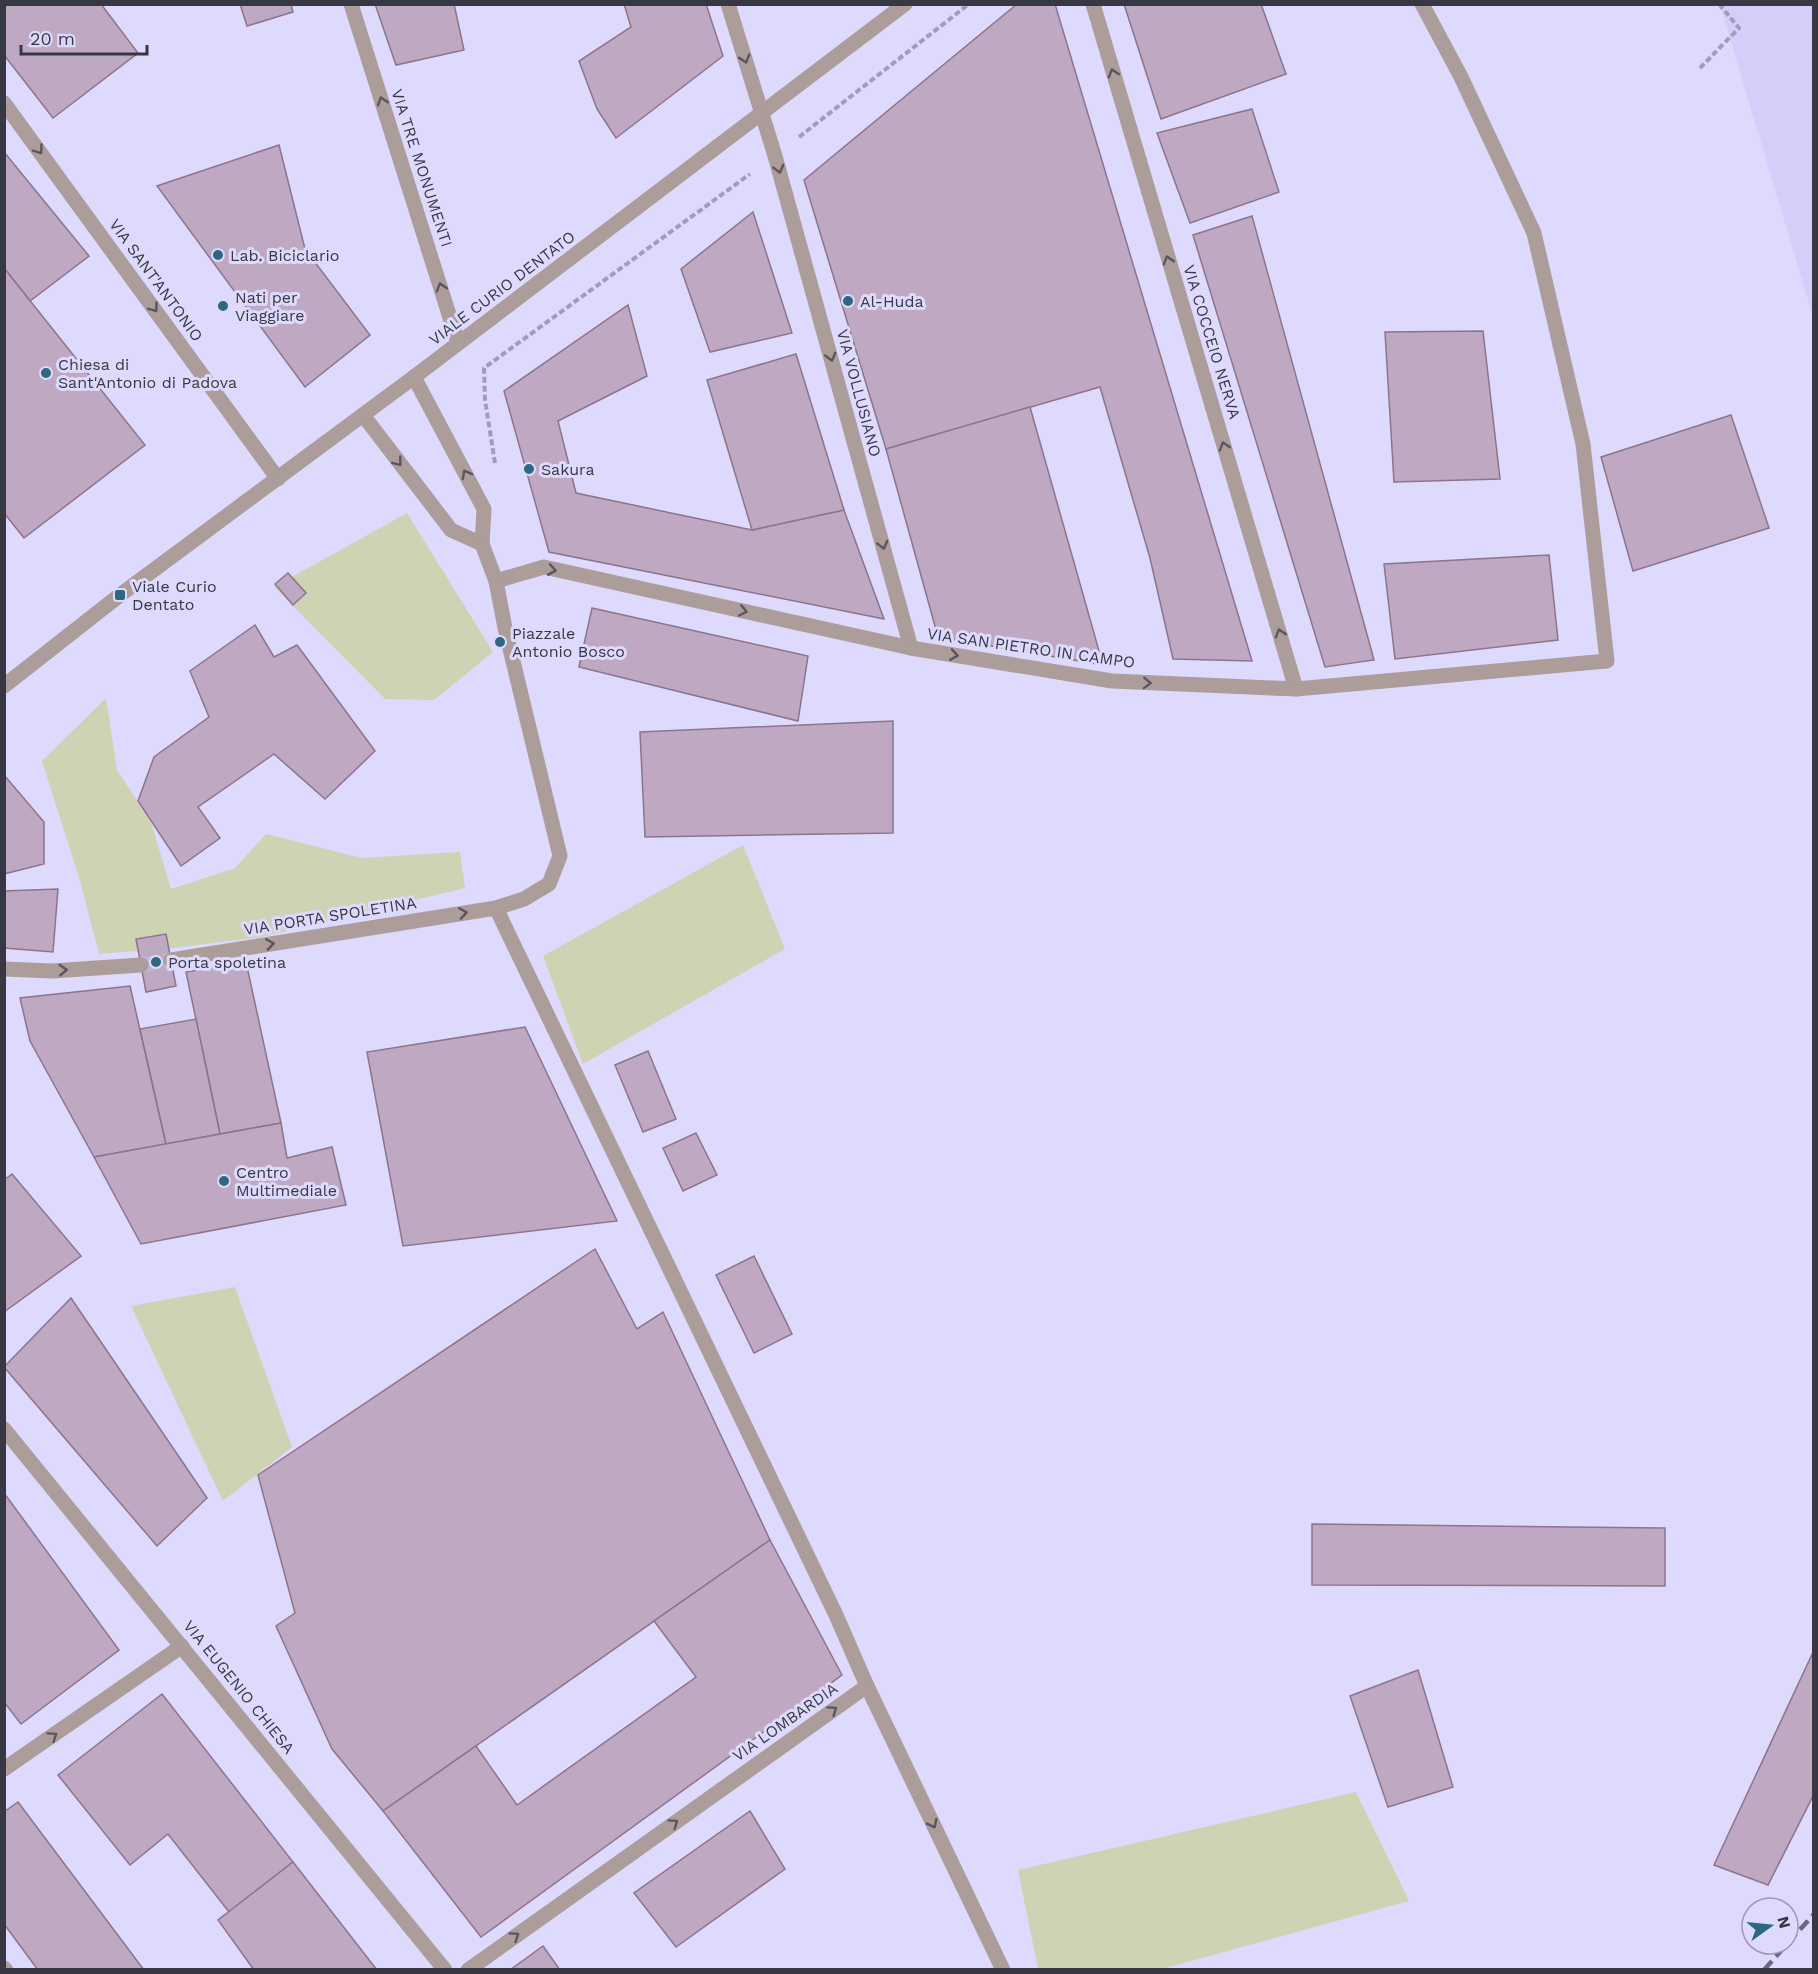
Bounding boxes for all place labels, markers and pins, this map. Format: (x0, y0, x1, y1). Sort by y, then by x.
place label: Lab. Biciclario (230, 246, 339, 265)
marker: Lab. Biciclario (211, 248, 225, 262)
place label: Nati per Viaggiare (235, 288, 305, 325)
place label: Al-Huda (860, 292, 924, 311)
marker: Al-Huda (841, 294, 855, 308)
marker: Nati per Viaggiare (216, 299, 230, 313)
place label: Chiesa di Sant'Antonio di Padova (58, 355, 237, 392)
marker: Chiesa di Sant'Antonio di Padova (39, 366, 53, 380)
place label: Sakura (541, 460, 594, 479)
marker: Sakura (522, 462, 536, 476)
place label: Viale Curio Dentato (132, 577, 217, 614)
marker: Viale Curio Dentato (113, 588, 127, 602)
place label: Piazzale Antonio Bosco (512, 624, 625, 661)
marker: Piazzale Antonio Bosco (493, 635, 507, 649)
place label: Porta spoletina (168, 953, 286, 972)
marker: Porta spoletina (149, 955, 163, 969)
place label: Centro Multimediale (236, 1163, 337, 1200)
marker: Centro Multimediale (217, 1174, 231, 1188)

